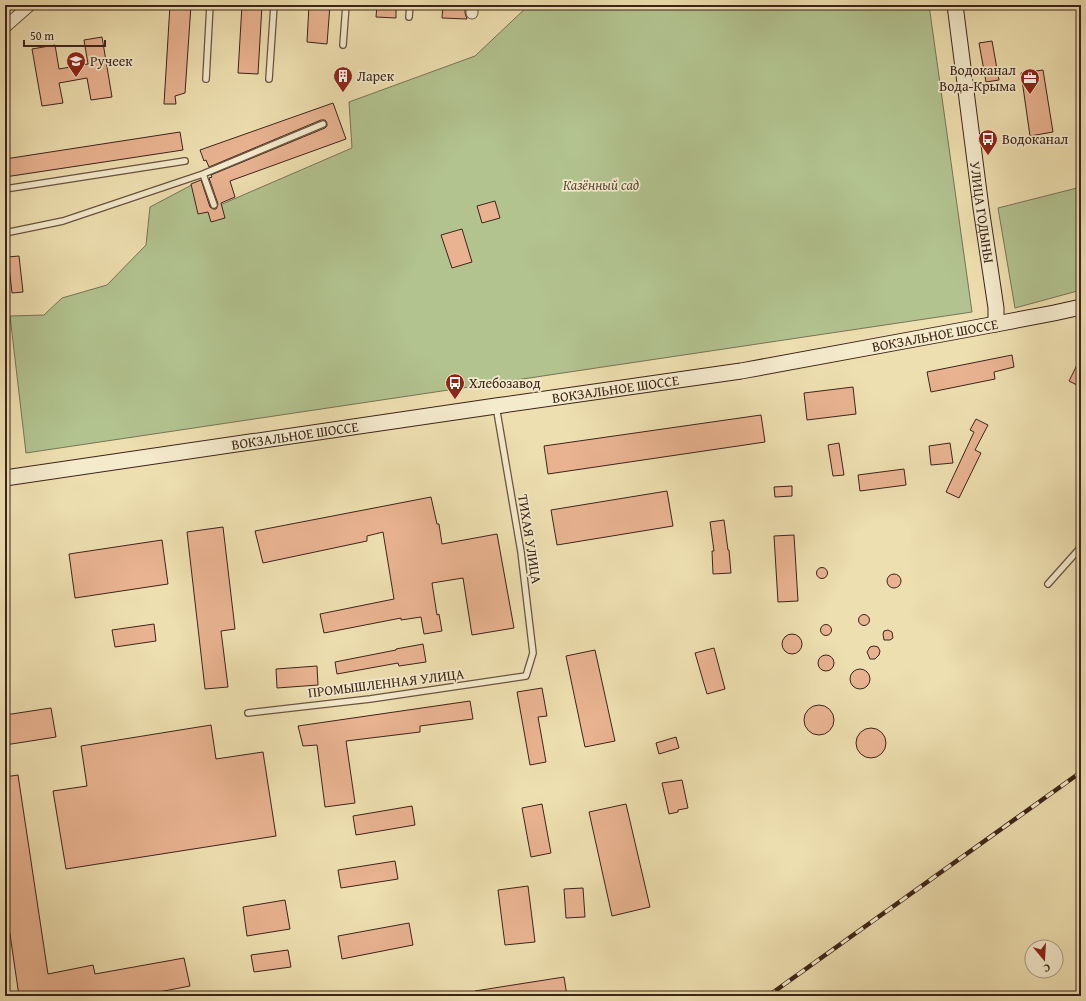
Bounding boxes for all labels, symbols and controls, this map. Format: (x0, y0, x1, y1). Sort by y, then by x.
scale bar (24, 22, 105, 48)
text: 50 m (30, 27, 54, 44)
school or university icon: Ручеек (65, 50, 87, 78)
place label: Ручеек (90, 51, 133, 71)
place label: Водоканал Вода-Крыма (939, 60, 1016, 96)
building icon: Ларек (332, 65, 354, 93)
place label: Ларек (357, 66, 395, 86)
office icon: Водоканал Вода-Крыма (1019, 67, 1041, 95)
bus stop icon: Водоканал (977, 128, 999, 156)
place label: Водоканал (1002, 129, 1069, 149)
street label: УЛИЦА ГОДЫНЫ (965, 160, 999, 265)
park label: Казённый сад (563, 175, 639, 195)
street label: ВОКЗАЛЬНОЕ ШОССЕ (870, 314, 1000, 357)
street label: ВОКЗАЛЬНОЕ ШОССЕ (551, 370, 680, 408)
bus stop icon: Хлебозавод (444, 372, 466, 400)
place label: Хлебозавод (469, 373, 541, 393)
street label: ВОКЗАЛЬНОЕ ШОССЕ (230, 416, 360, 455)
street label: ТИХАЯ УЛИЦА (513, 493, 547, 586)
street label: ПРОМЫШЛЕННАЯ УЛИЦА (307, 663, 466, 703)
north arrow (1024, 939, 1064, 979)
text: С (1042, 960, 1053, 977)

